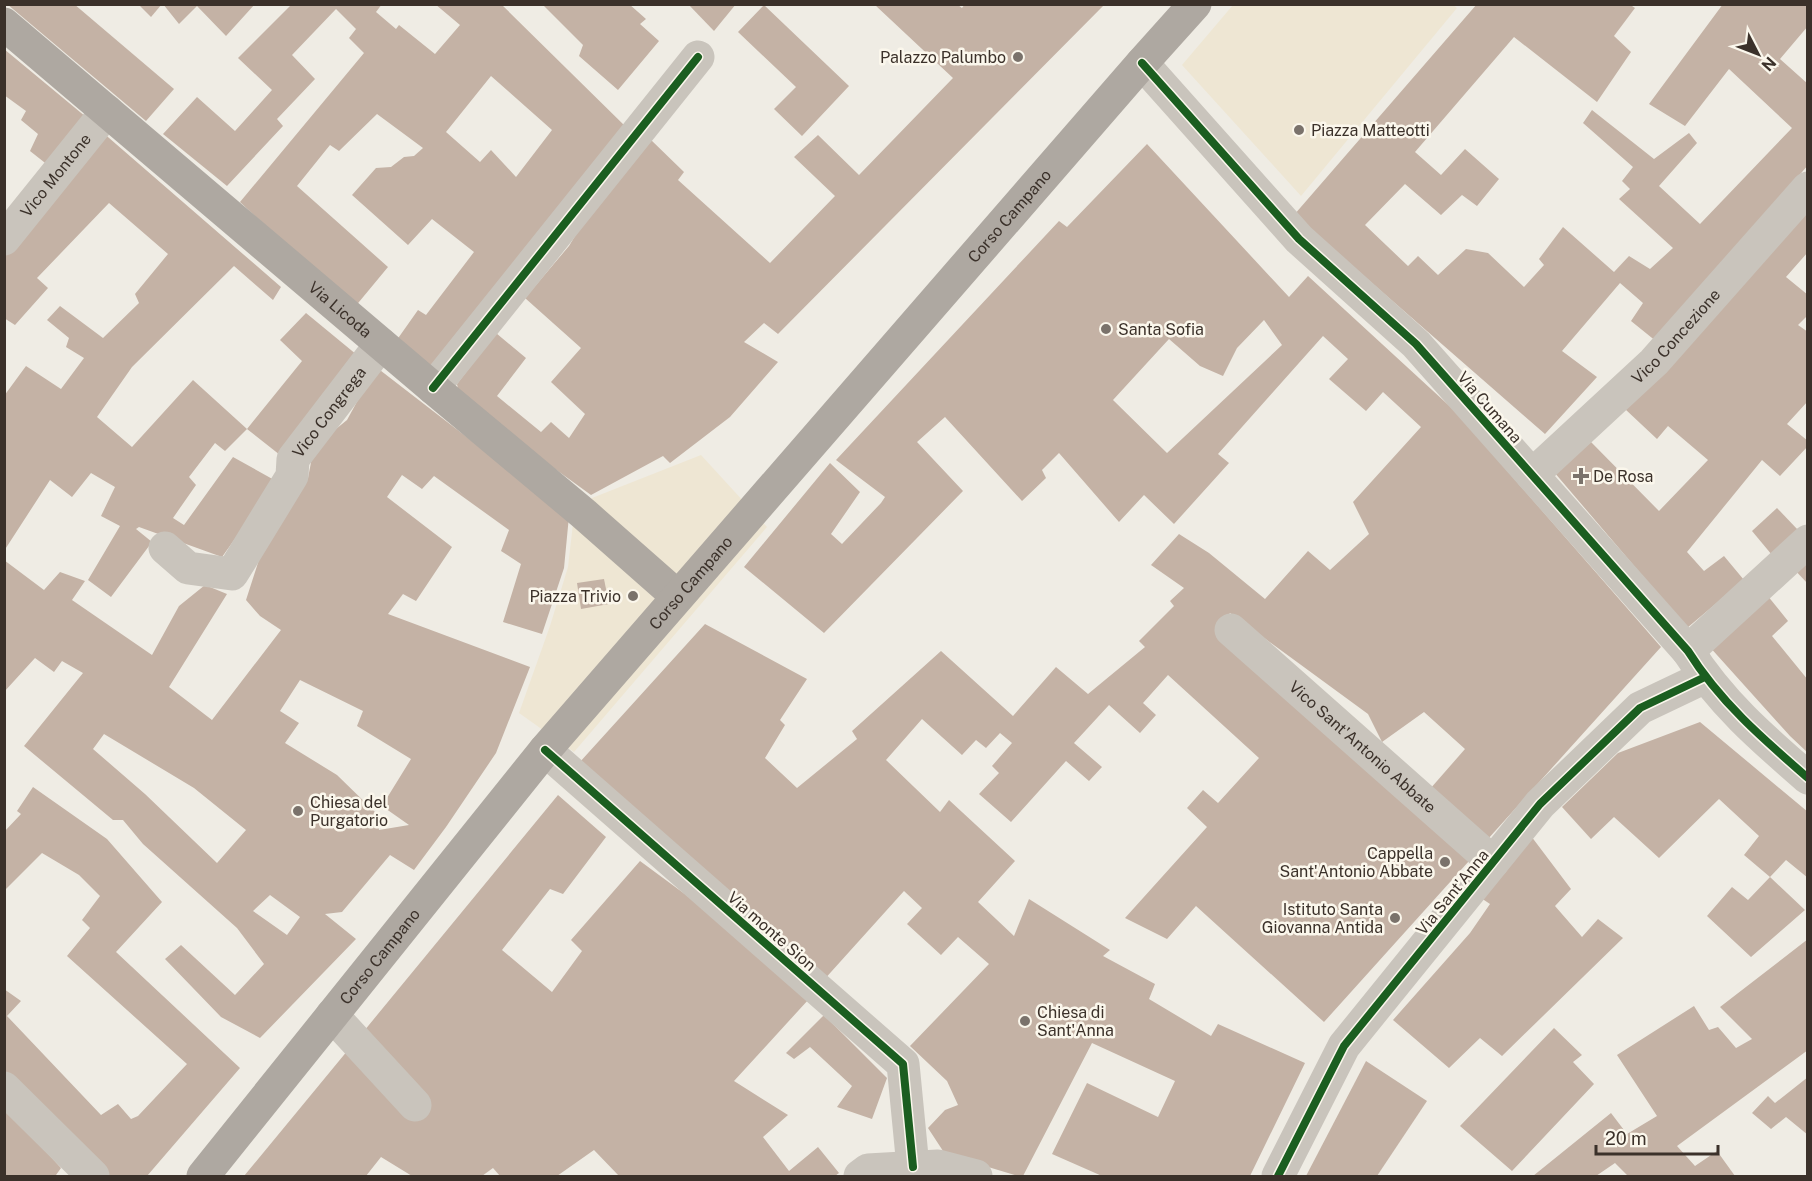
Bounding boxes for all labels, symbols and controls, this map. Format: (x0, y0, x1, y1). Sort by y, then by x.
north arrow (1728, 24, 1788, 84)
place label: Palazzo Palumbo (880, 48, 1006, 67)
marker: Palazzo Palumbo (1011, 50, 1025, 64)
text: N (1758, 53, 1780, 75)
place label: Piazza Matteotti (1311, 121, 1430, 140)
marker: Piazza Matteotti (1292, 123, 1306, 137)
street label: Vico Montone (17, 130, 95, 221)
street label: Corso Campano (964, 166, 1055, 267)
street label: Via Licoda (305, 278, 375, 342)
street label: Vico Concezione (1628, 285, 1724, 388)
place label: Santa Sofia (1118, 320, 1204, 339)
marker: Santa Sofia (1099, 322, 1113, 336)
street label: Vico Congrega (289, 363, 370, 461)
street label: Via Cumana (1453, 368, 1526, 447)
place label: De Rosa (1593, 467, 1653, 486)
marker: De Rosa (1574, 469, 1588, 483)
street label: Corso Campano (645, 532, 736, 634)
place label: Piazza Trivio (529, 587, 621, 606)
marker: Piazza Trivio (626, 589, 640, 603)
street label: Vico Sant'Antonio Abbate (1285, 677, 1440, 817)
place label: Chiesa del Purgatorio (310, 793, 388, 830)
marker: Chiesa del Purgatorio (291, 804, 305, 818)
place label: Cappella Sant'Antonio Abbate (1280, 844, 1433, 881)
street label: Via Sant'Anna (1412, 846, 1493, 939)
marker: Cappella Sant'Antonio Abbate (1438, 855, 1452, 869)
street label: Via monte Sion (724, 888, 820, 975)
place label: Istituto Santa Giovanna Antida (1262, 900, 1383, 937)
street label: Corso Campano (336, 905, 424, 1008)
marker: Istituto Santa Giovanna Antida (1388, 911, 1402, 925)
place label: Chiesa di Sant'Anna (1037, 1003, 1114, 1040)
marker: Chiesa di Sant'Anna (1018, 1014, 1032, 1028)
scale bar (1596, 1118, 1718, 1156)
text: 20 m (1605, 1128, 1647, 1149)

